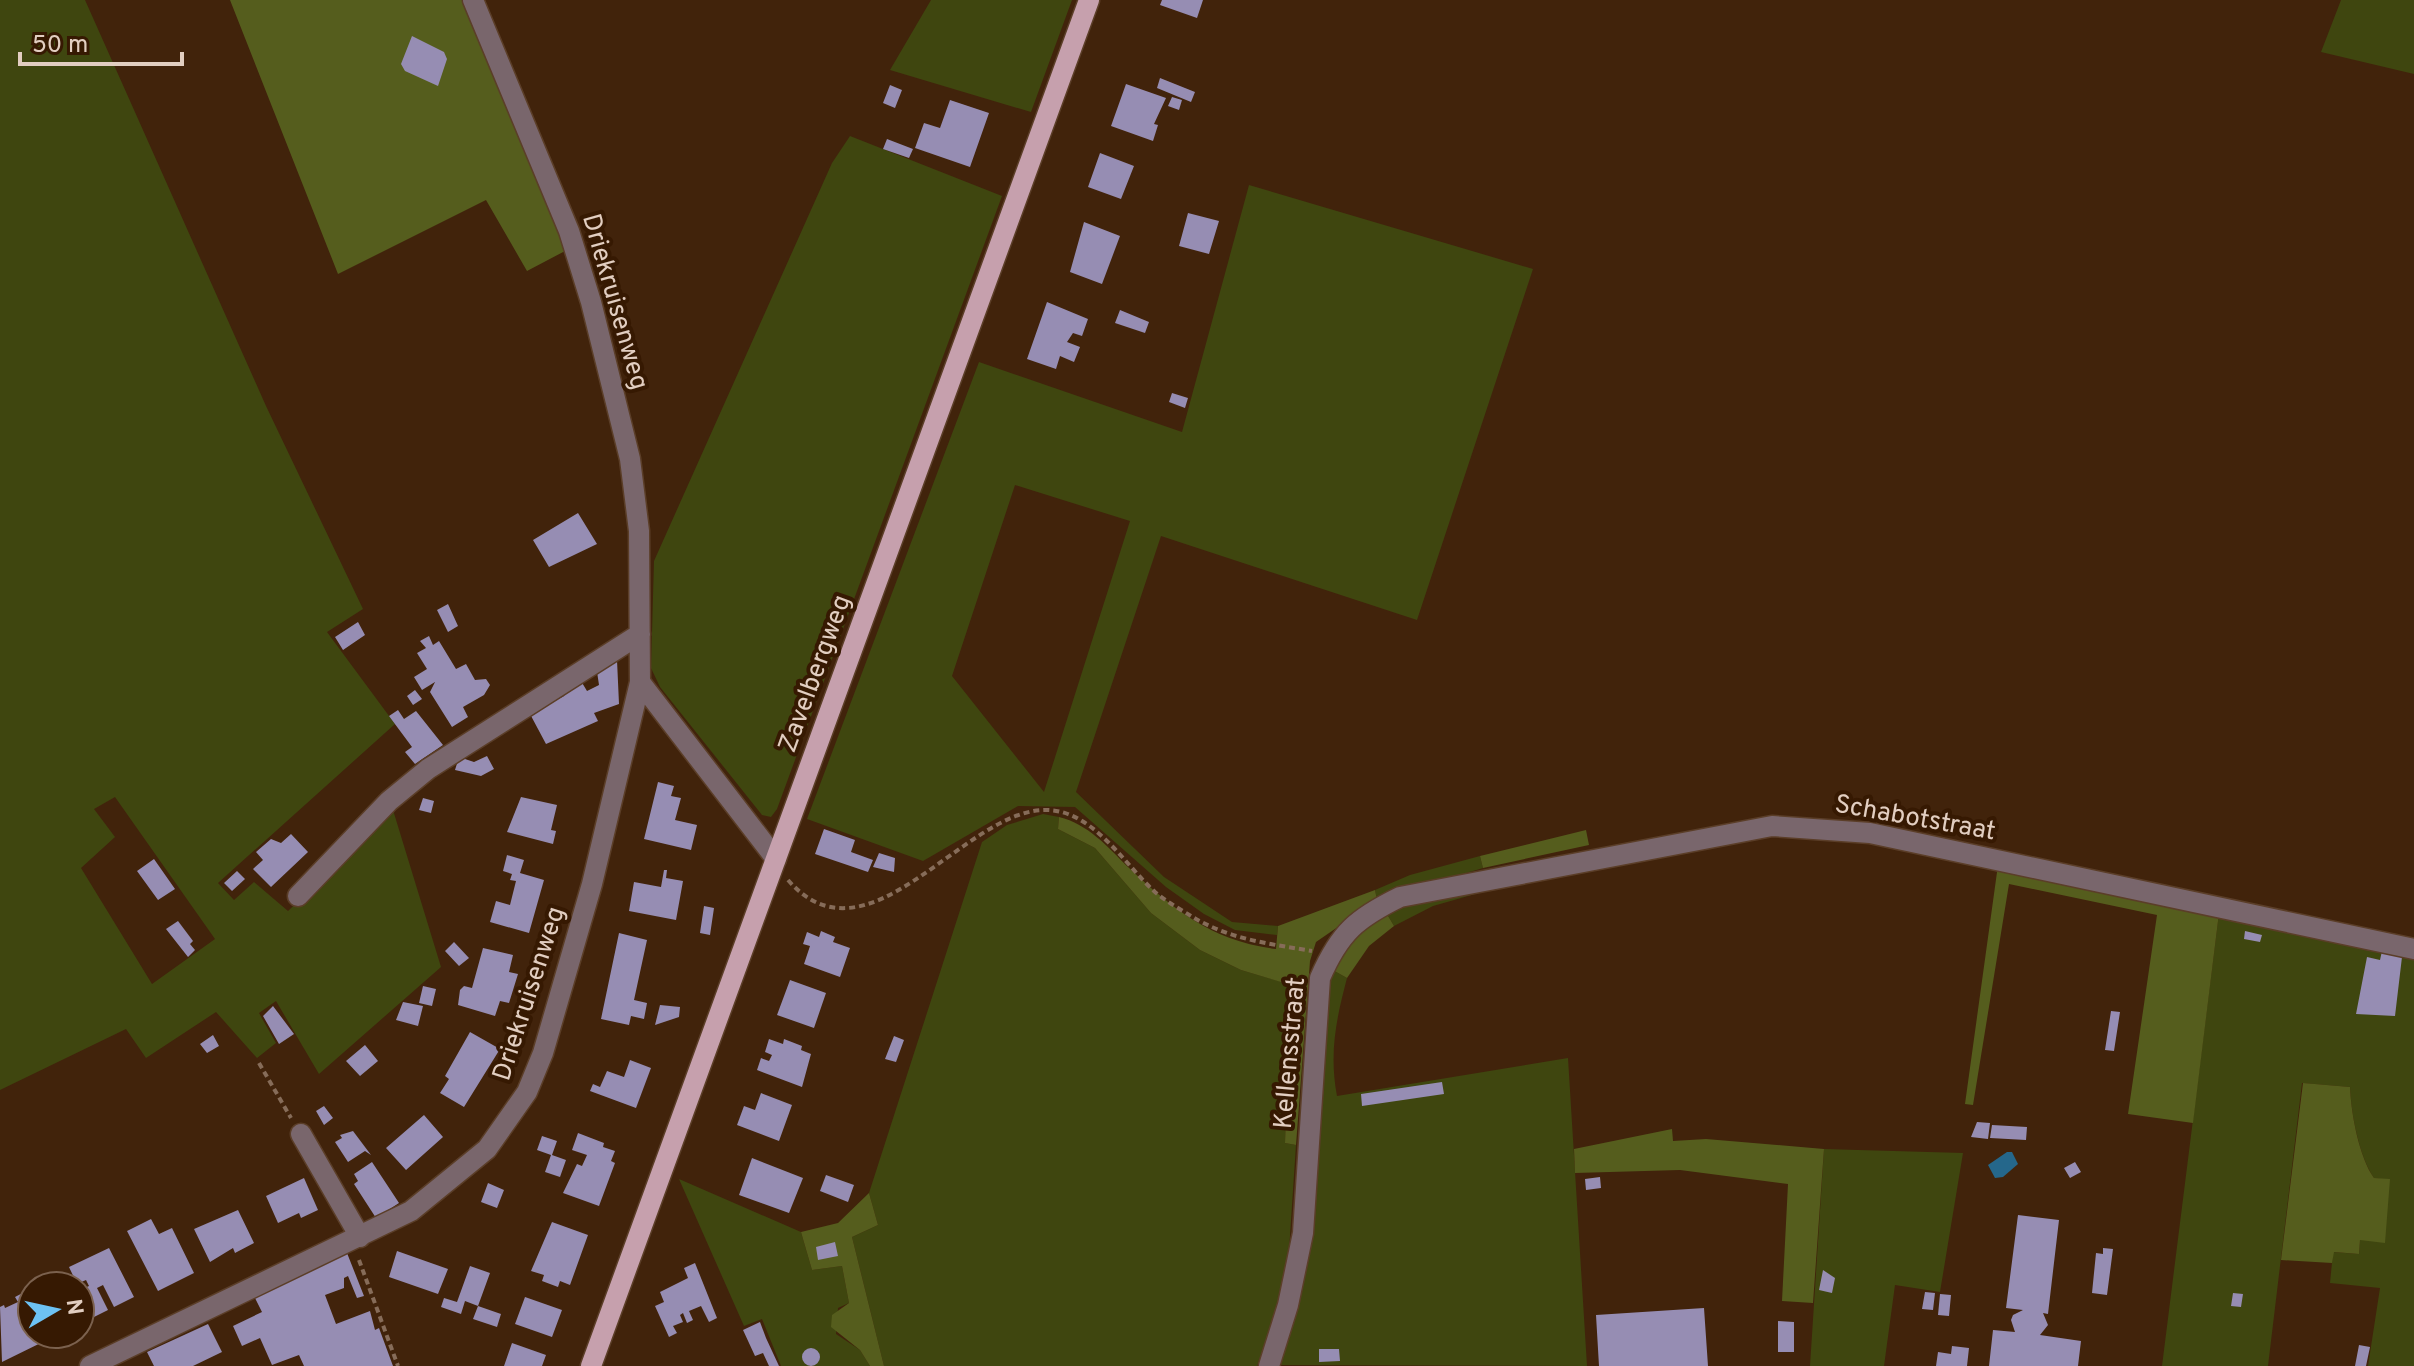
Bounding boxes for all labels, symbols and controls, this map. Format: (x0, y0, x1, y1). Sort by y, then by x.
scale bar (20, 16, 182, 66)
text: 50 m (32, 31, 88, 61)
street label: Driekruisenweg (573, 210, 655, 394)
street label: Zavelbergweg (772, 591, 860, 757)
street label: Schabotstraat (1832, 789, 1998, 849)
street label: Driekruisenweg (486, 903, 574, 1085)
street label: Kellensstraat (1268, 976, 1314, 1130)
north arrow (16, 1270, 96, 1350)
text: N (59, 1297, 88, 1317)

